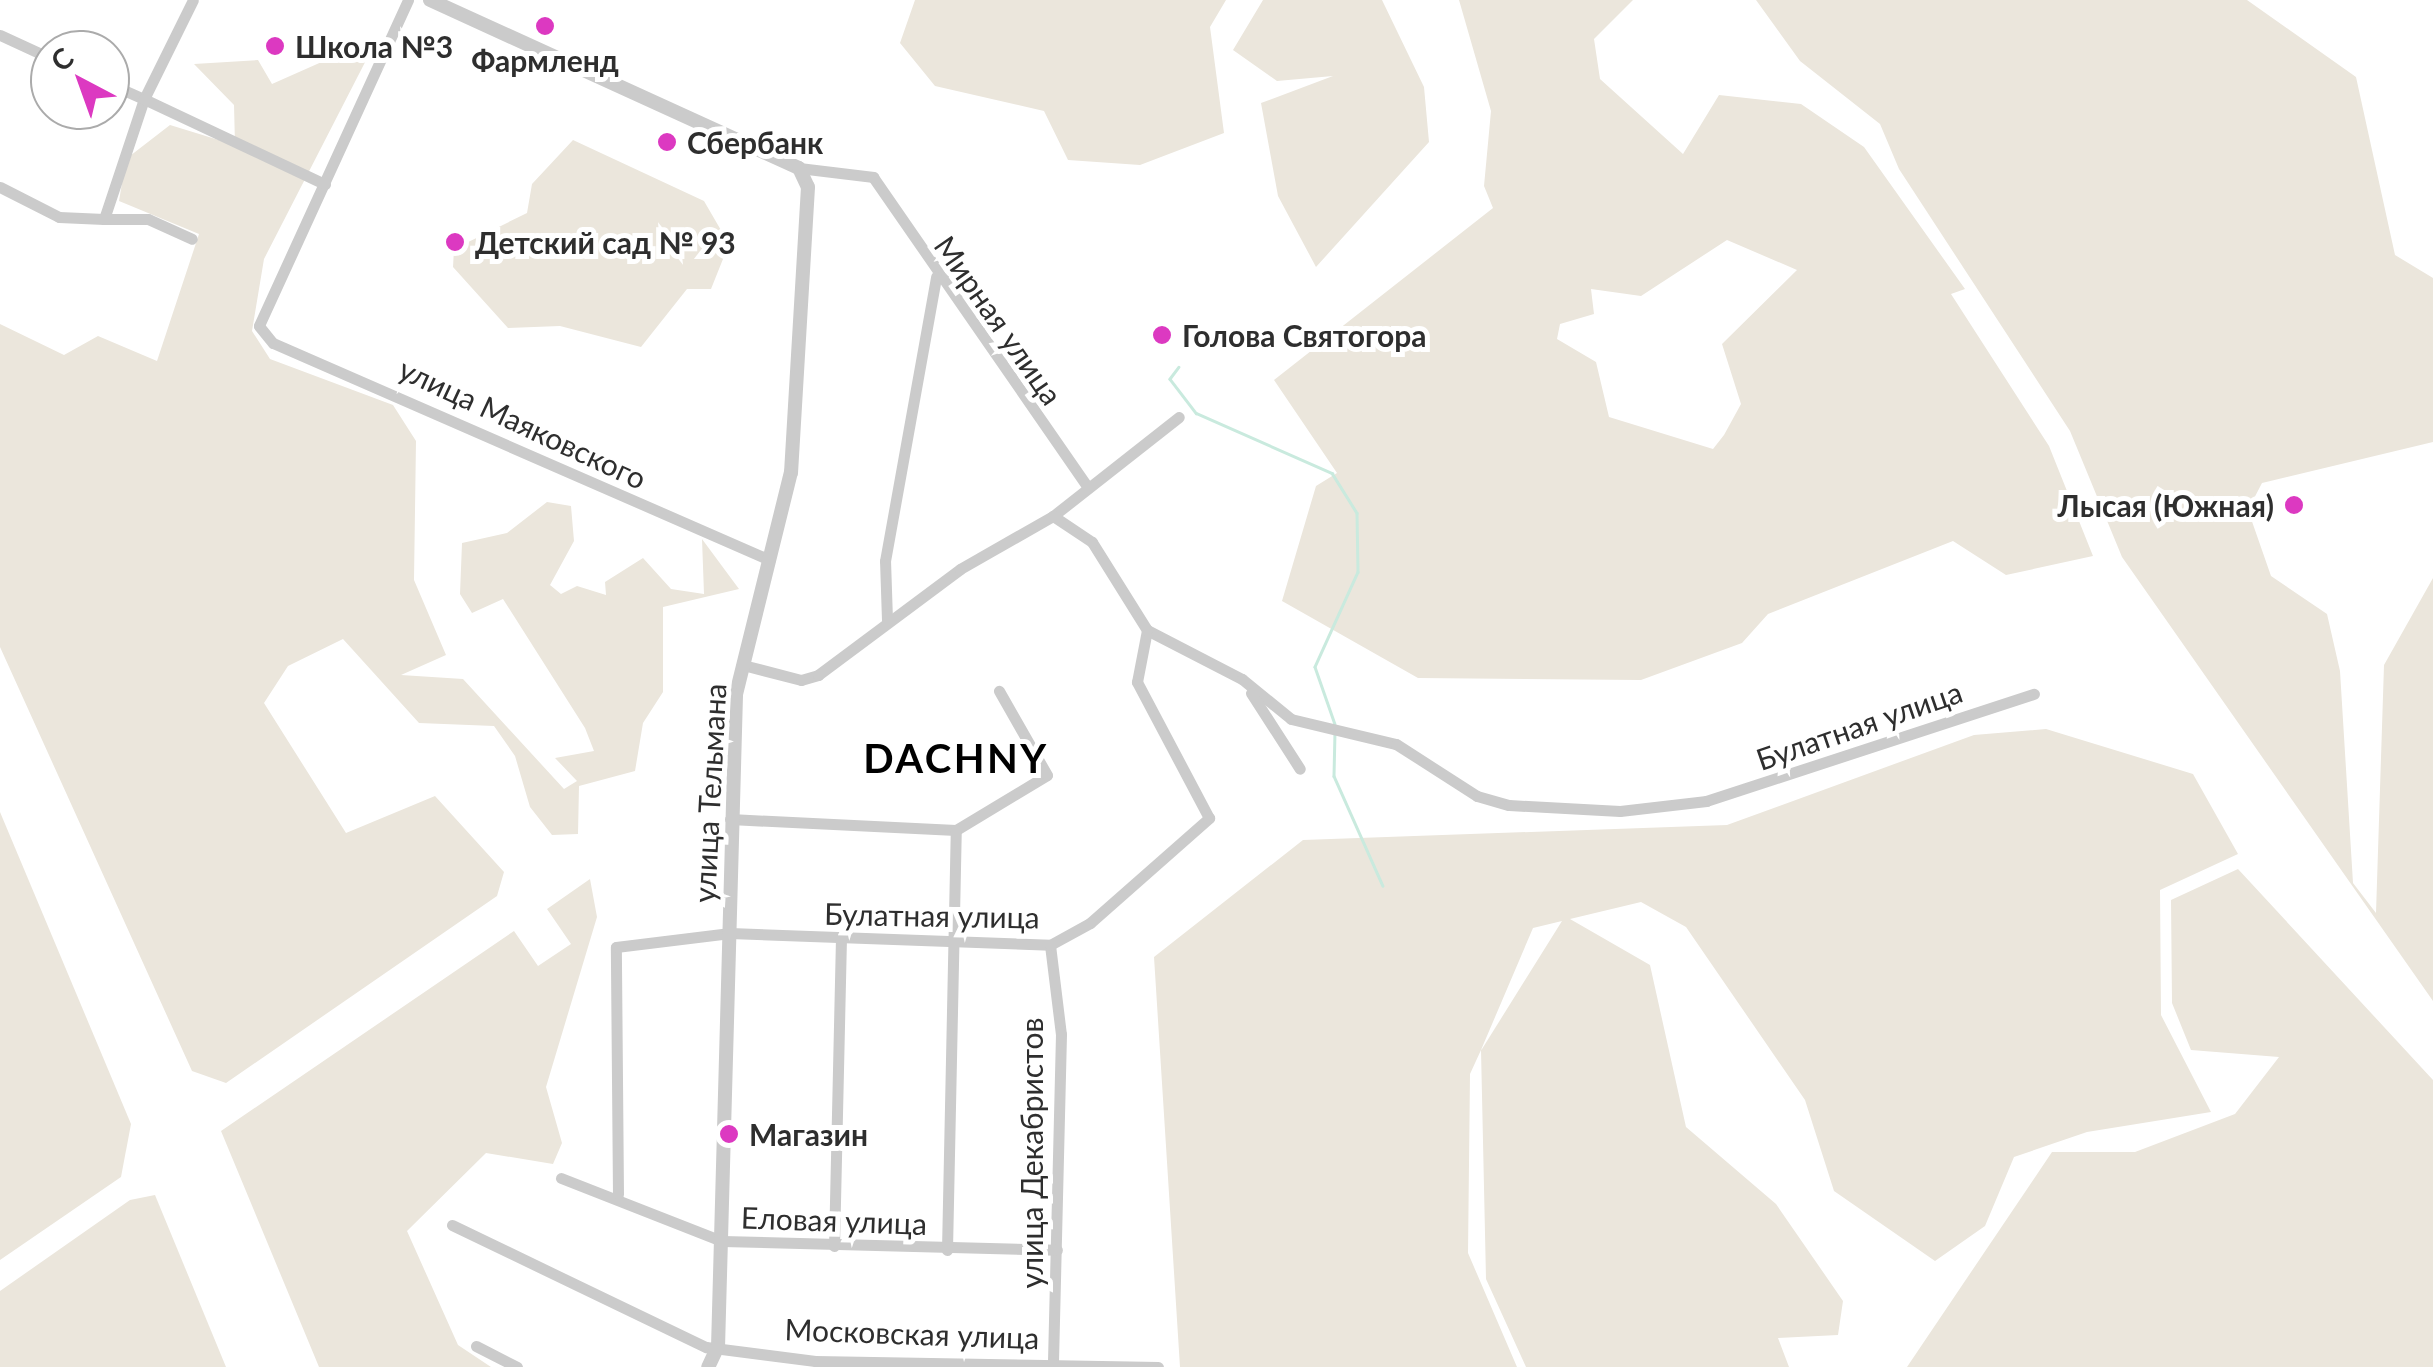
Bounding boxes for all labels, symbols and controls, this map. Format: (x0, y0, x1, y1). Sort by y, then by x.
marker: Фармленд (534, 15, 556, 37)
place label: Школа №3 (295, 28, 453, 64)
north arrow (30, 30, 130, 130)
marker: Школа №3 (264, 35, 286, 57)
text: С (43, 40, 80, 78)
place label: Фармленд (471, 42, 619, 78)
place label: Сбербанк (687, 124, 823, 160)
marker: Сбербанк (656, 131, 678, 153)
place label: Детский сад № 93 (475, 224, 736, 260)
street label: Мирная улица (927, 229, 1071, 411)
marker: Детский сад № 93 (444, 231, 466, 253)
place label: Голова Святогора (1182, 317, 1427, 353)
marker: Голова Святогора (1151, 324, 1173, 346)
street label: улица Маяковского (394, 350, 652, 496)
place label: Лысая (Южная) (2058, 487, 2274, 523)
marker: Лысая (Южная) (2283, 494, 2305, 516)
street label: Булатная улица (1751, 673, 1967, 777)
street label: улица Тельмана (685, 683, 733, 903)
district label: DACHNY (863, 734, 1049, 782)
street label: Булатная улица (824, 895, 1040, 935)
street label: улица Декабристов (1013, 1018, 1049, 1288)
place label: Магазин (749, 1116, 868, 1152)
marker: Магазин (718, 1123, 740, 1145)
street label: Еловая улица (740, 1199, 928, 1241)
street label: Московская улица (784, 1311, 1040, 1355)

